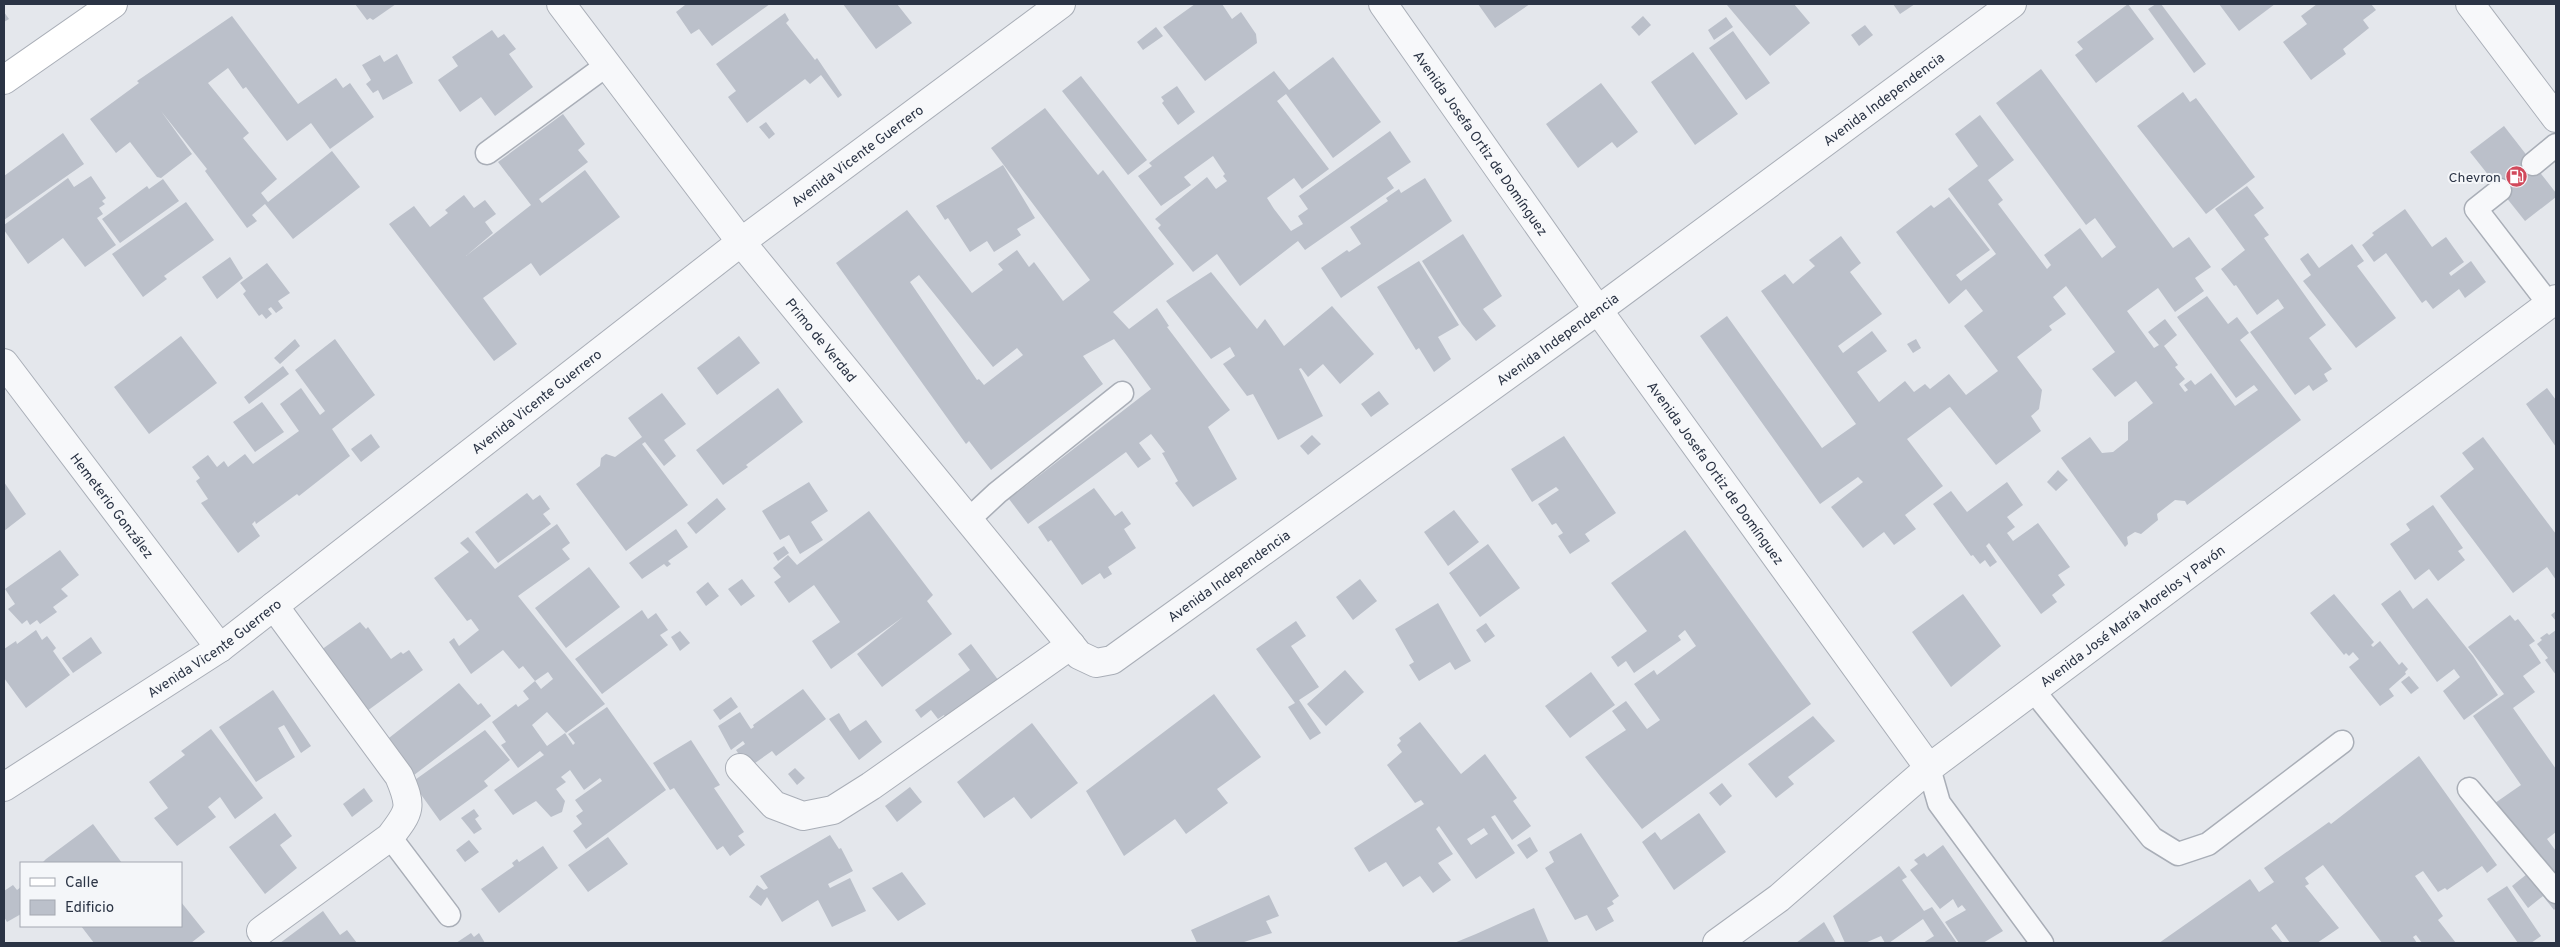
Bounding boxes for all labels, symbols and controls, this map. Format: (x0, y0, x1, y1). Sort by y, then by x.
street label: Avenida Josefa Ortiz de Domínguez (1409, 48, 1550, 240)
street label: Avenida Independencia (1820, 50, 1948, 151)
street label: Avenida Vicente Guerrero (788, 102, 928, 212)
fuel station icon: Chevron (2505, 165, 2529, 189)
place label: Chevron (2449, 170, 2501, 187)
street label: Avenida Independencia (1494, 291, 1623, 390)
street label: Primo de Verdad (781, 296, 859, 386)
street label: Avenida Vicente Guerrero (469, 346, 606, 459)
street label: Avenida Josefa Ortiz de Domínguez (1642, 379, 1787, 569)
street label: Hemeterio González (66, 451, 156, 563)
street label: Avenida Independencia (1165, 527, 1294, 627)
street label: Avenida José María Morelos y Pavón (2037, 542, 2229, 692)
street label: Avenida Vicente Guerrero (145, 596, 286, 702)
legend (20, 862, 182, 927)
text: Calle (65, 874, 99, 893)
text: Edificio (65, 899, 114, 918)

